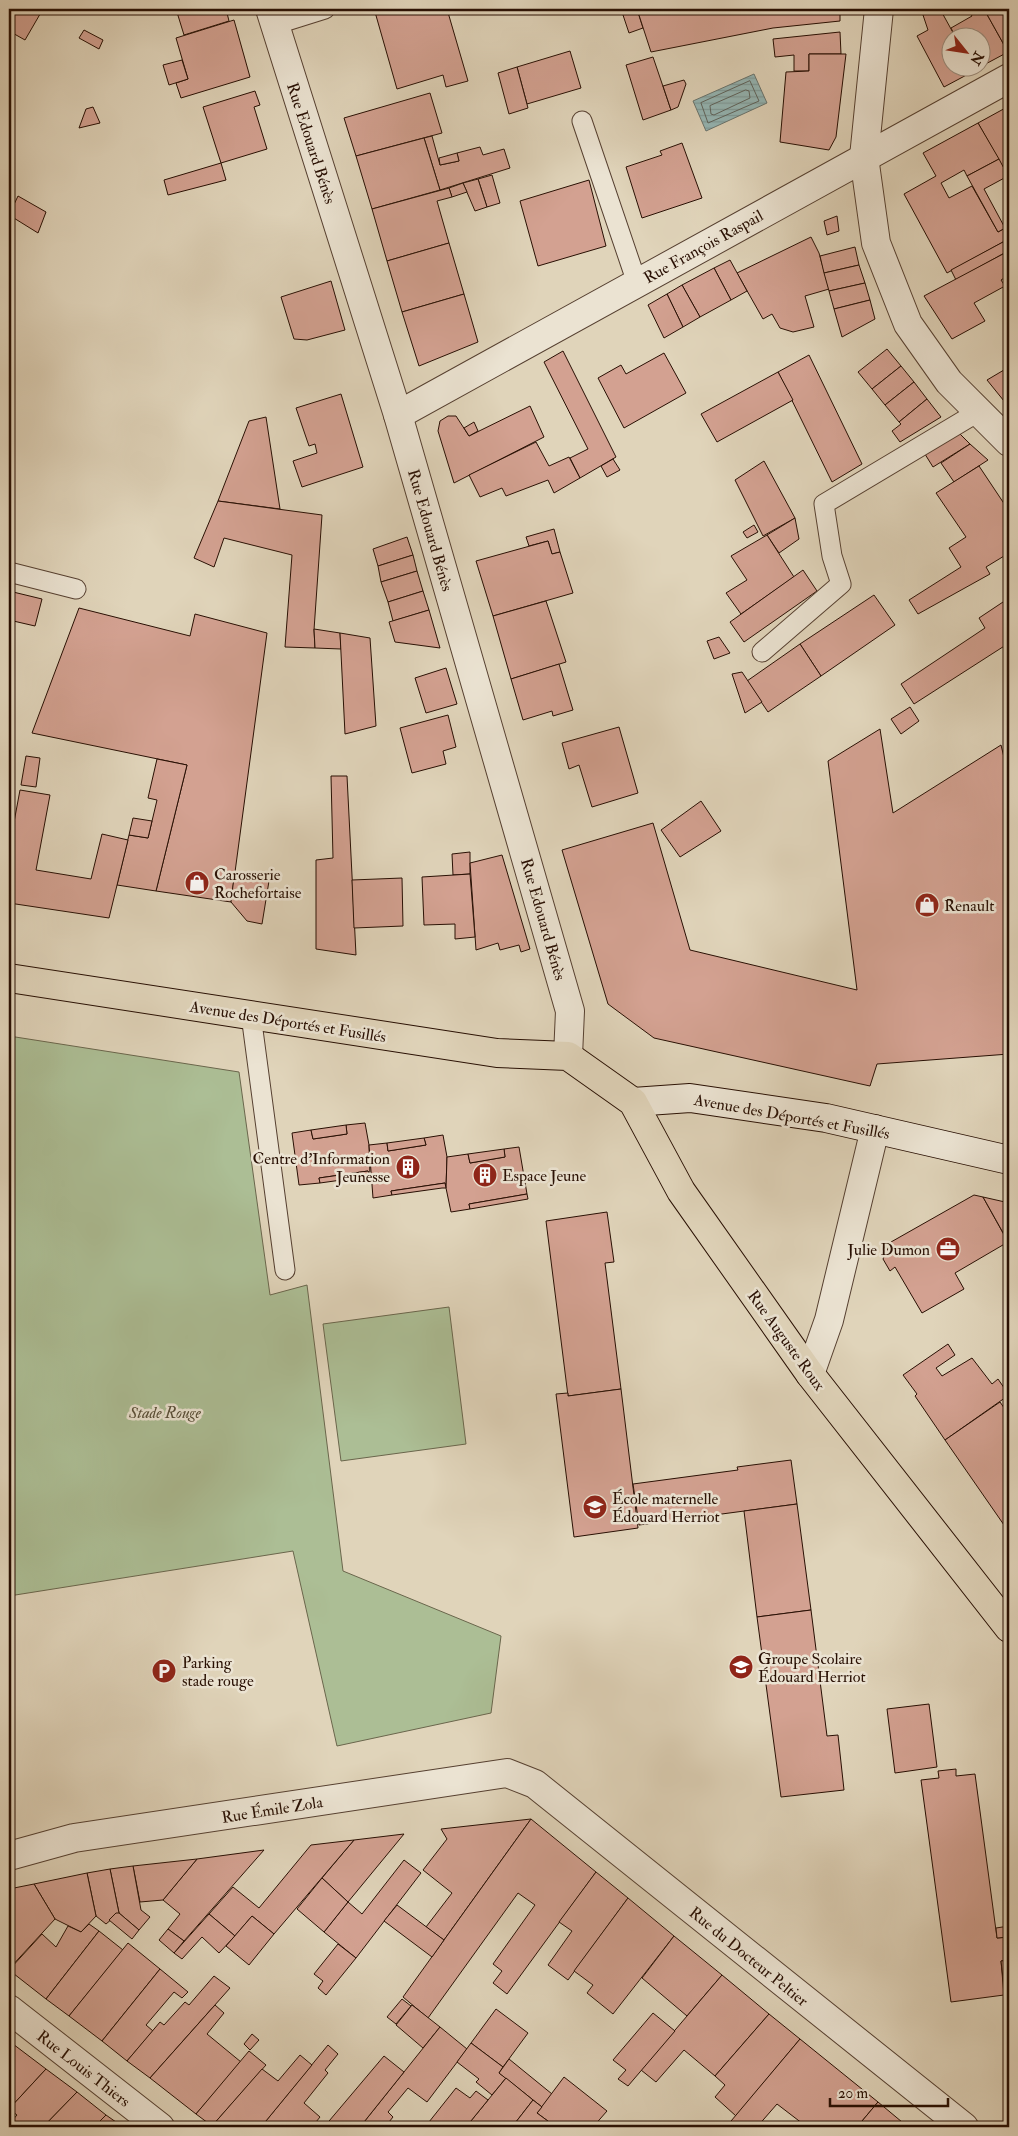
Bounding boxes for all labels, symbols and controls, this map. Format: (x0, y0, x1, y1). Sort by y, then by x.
north arrow (940, 28, 990, 78)
text: N (966, 48, 988, 68)
street label: Rue Edouard Bénès (282, 80, 340, 206)
street label: Rue François Raspail (640, 206, 767, 289)
street label: Rue Edouard Bénès (403, 467, 457, 594)
street label: Rue Edouard Bénès (516, 856, 570, 983)
place label: Carosserie Rochefortaise (214, 865, 302, 903)
shop icon: Carosserie Rochefortaise (184, 870, 210, 896)
shop icon: Renault (914, 892, 940, 918)
place label: Renault (944, 896, 994, 916)
street label: Avenue des Déportés et Fusillés (187, 996, 387, 1048)
street label: Avenue des Déportés et Fusillés (691, 1090, 891, 1145)
place label: Centre d'Information Jeunesse (253, 1149, 390, 1188)
building icon: Centre d'Information Jeunesse (395, 1154, 421, 1180)
building icon: Espace Jeune (472, 1162, 498, 1188)
place label: Espace Jeune (502, 1166, 587, 1187)
office icon: Julie Dumon (935, 1236, 961, 1262)
place label: Julie Dumon (847, 1240, 930, 1261)
street label: Rue Auguste Roux (743, 1286, 829, 1395)
park label: Stade Rouge (128, 1403, 202, 1423)
place label: École maternelle Édouard Herriot (612, 1488, 720, 1527)
school or university icon: École maternelle Édouard Herriot (582, 1494, 608, 1520)
place label: Groupe Scolaire Édouard Herriot (758, 1649, 866, 1687)
place label: Parking stade rouge (182, 1653, 254, 1691)
school or university icon: Groupe Scolaire Édouard Herriot (728, 1654, 754, 1680)
parking icon: Parking stade rouge (151, 1658, 177, 1684)
street label: Rue Émile Zola (220, 1791, 325, 1828)
street label: Rue du Docteur Peltier (685, 1903, 812, 2011)
street label: Rue Louis Thiers (33, 2026, 134, 2111)
scale bar (830, 2076, 948, 2108)
text: 20 m (838, 2084, 868, 2103)

